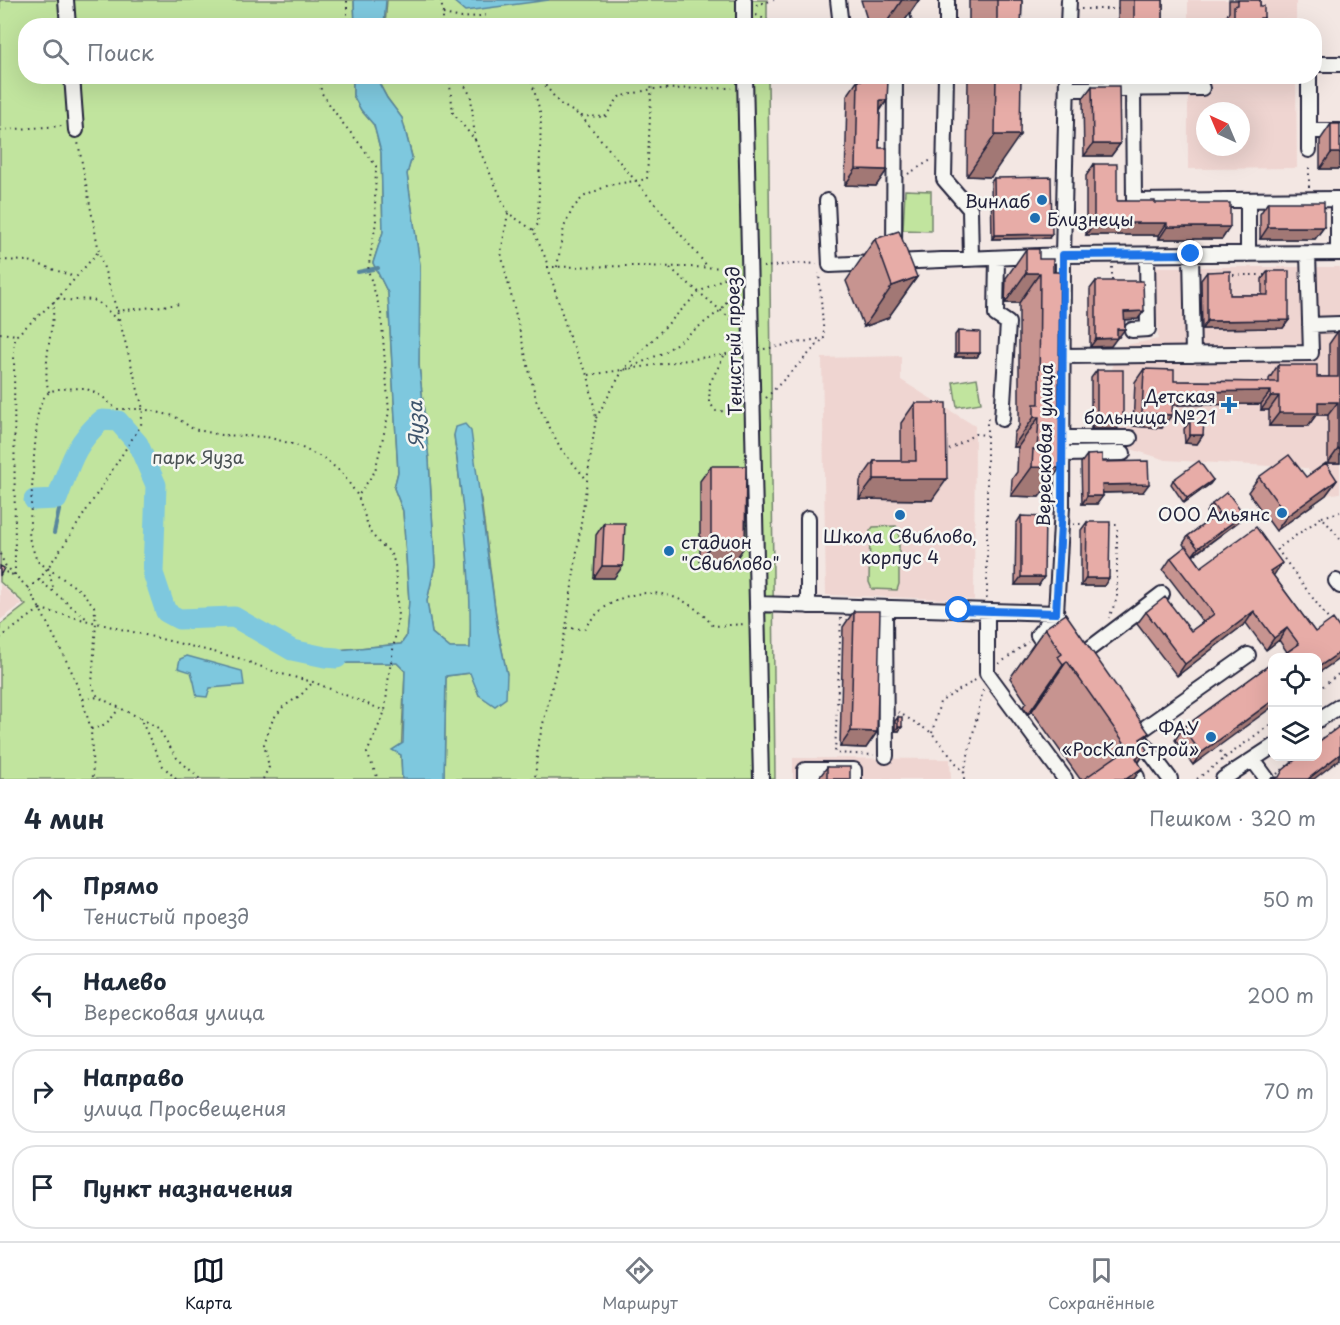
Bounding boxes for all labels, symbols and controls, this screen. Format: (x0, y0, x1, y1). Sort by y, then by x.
search box (18, 18, 1322, 84)
icon: search (39, 35, 72, 68)
text: Поиск (87, 35, 154, 68)
north arrow (1196, 102, 1250, 156)
place label: Винлаб (965, 187, 1030, 214)
marker: Винлаб (1035, 193, 1049, 207)
place label: Близнецы (1047, 205, 1134, 232)
marker: Близнецы (1028, 211, 1042, 225)
route end (1177, 240, 1203, 266)
street label: Тенистый проезд (718, 266, 748, 416)
street label: Вересковая улица (1029, 362, 1059, 527)
place label: Детская больница №21 (1084, 382, 1216, 430)
marker: Детская больница №21 (1220, 396, 1238, 414)
water label: Яуза (399, 400, 431, 449)
park label: парк Яуза (152, 443, 245, 470)
place label: ООО Альянс (1158, 500, 1270, 527)
marker: ООО Альянс (1275, 506, 1289, 520)
marker: Школа Свиблово, корпус 4 (893, 508, 907, 522)
place label: Школа Свиблово, корпус 4 (823, 522, 977, 570)
place label: стадион "Свиблово" (681, 528, 780, 576)
marker: стадион "Свиблово" (662, 544, 676, 558)
route start (945, 596, 971, 622)
map controls (1268, 653, 1322, 761)
button: locate (1268, 653, 1322, 707)
button: layers (1268, 707, 1322, 761)
place label: ФАУ «РосКапСтрой» (1062, 714, 1199, 762)
marker: ФАУ «РосКапСтрой» (1204, 730, 1218, 744)
text: 4 мин (24, 799, 105, 838)
text: Пешком · 320 m (1149, 803, 1316, 833)
text: Прямо (83, 868, 158, 901)
icon: ahead (26, 883, 59, 916)
text: 50 m (1262, 884, 1314, 914)
text: Тенистый проезд (83, 901, 249, 931)
text: Налево (83, 964, 166, 997)
icon: left (26, 979, 59, 1012)
text: 200 m (1247, 980, 1314, 1010)
text: Вересковая улица (83, 997, 265, 1027)
text: Направо (83, 1060, 184, 1093)
icon: right (26, 1075, 59, 1108)
text: 70 m (1264, 1076, 1314, 1106)
text: улица Просвещения (83, 1093, 287, 1123)
icon: arrive (26, 1171, 59, 1204)
text: Пункт назначения (83, 1171, 293, 1204)
tab: Карта (185, 1254, 232, 1314)
tab: Маршрут (602, 1254, 678, 1314)
tab: Сохранённые (1048, 1254, 1155, 1314)

